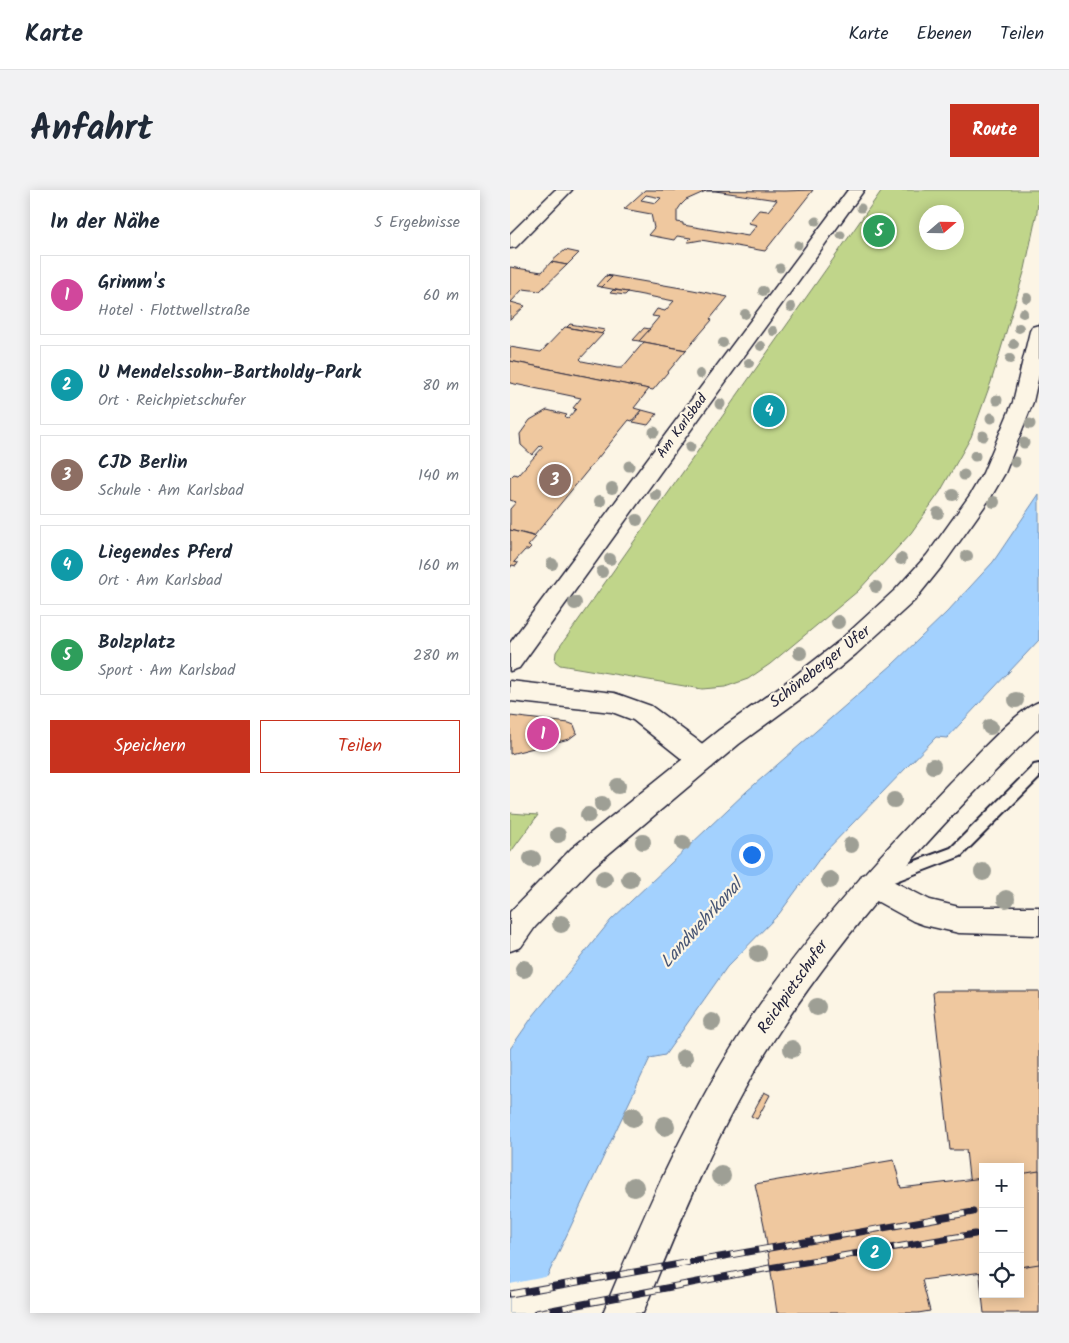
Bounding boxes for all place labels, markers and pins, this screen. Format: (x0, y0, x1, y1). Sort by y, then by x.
pin: 5 (863, 212, 895, 250)
pin: 4 (753, 392, 785, 430)
pin: 3 (539, 461, 571, 499)
pin: 1 (527, 715, 559, 753)
pin: 2 (859, 1234, 891, 1272)

